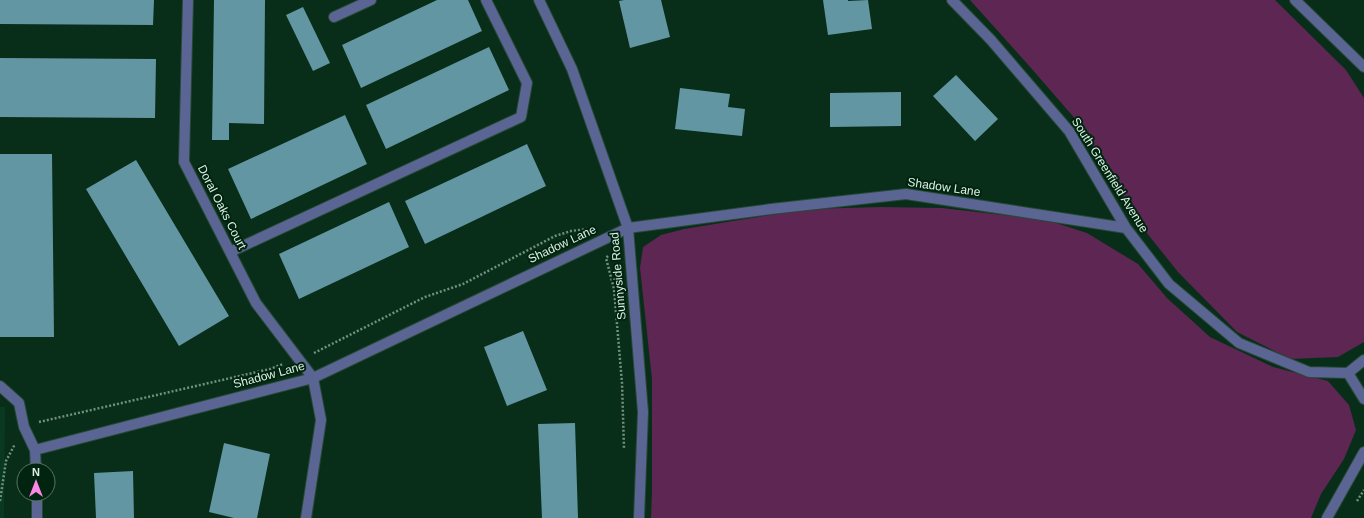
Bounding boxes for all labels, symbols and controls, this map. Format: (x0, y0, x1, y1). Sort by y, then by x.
street label: South Greenfield Avenue (1069, 115, 1151, 235)
street label: Doral Oaks Court (195, 163, 250, 252)
street label: Shadow Lane (907, 175, 982, 199)
street label: Shadow Lane (526, 222, 599, 266)
street label: Sunnyside Road (607, 232, 629, 320)
street label: Shadow Lane (232, 359, 307, 391)
north arrow (16, 462, 56, 502)
text: N (32, 466, 40, 478)

